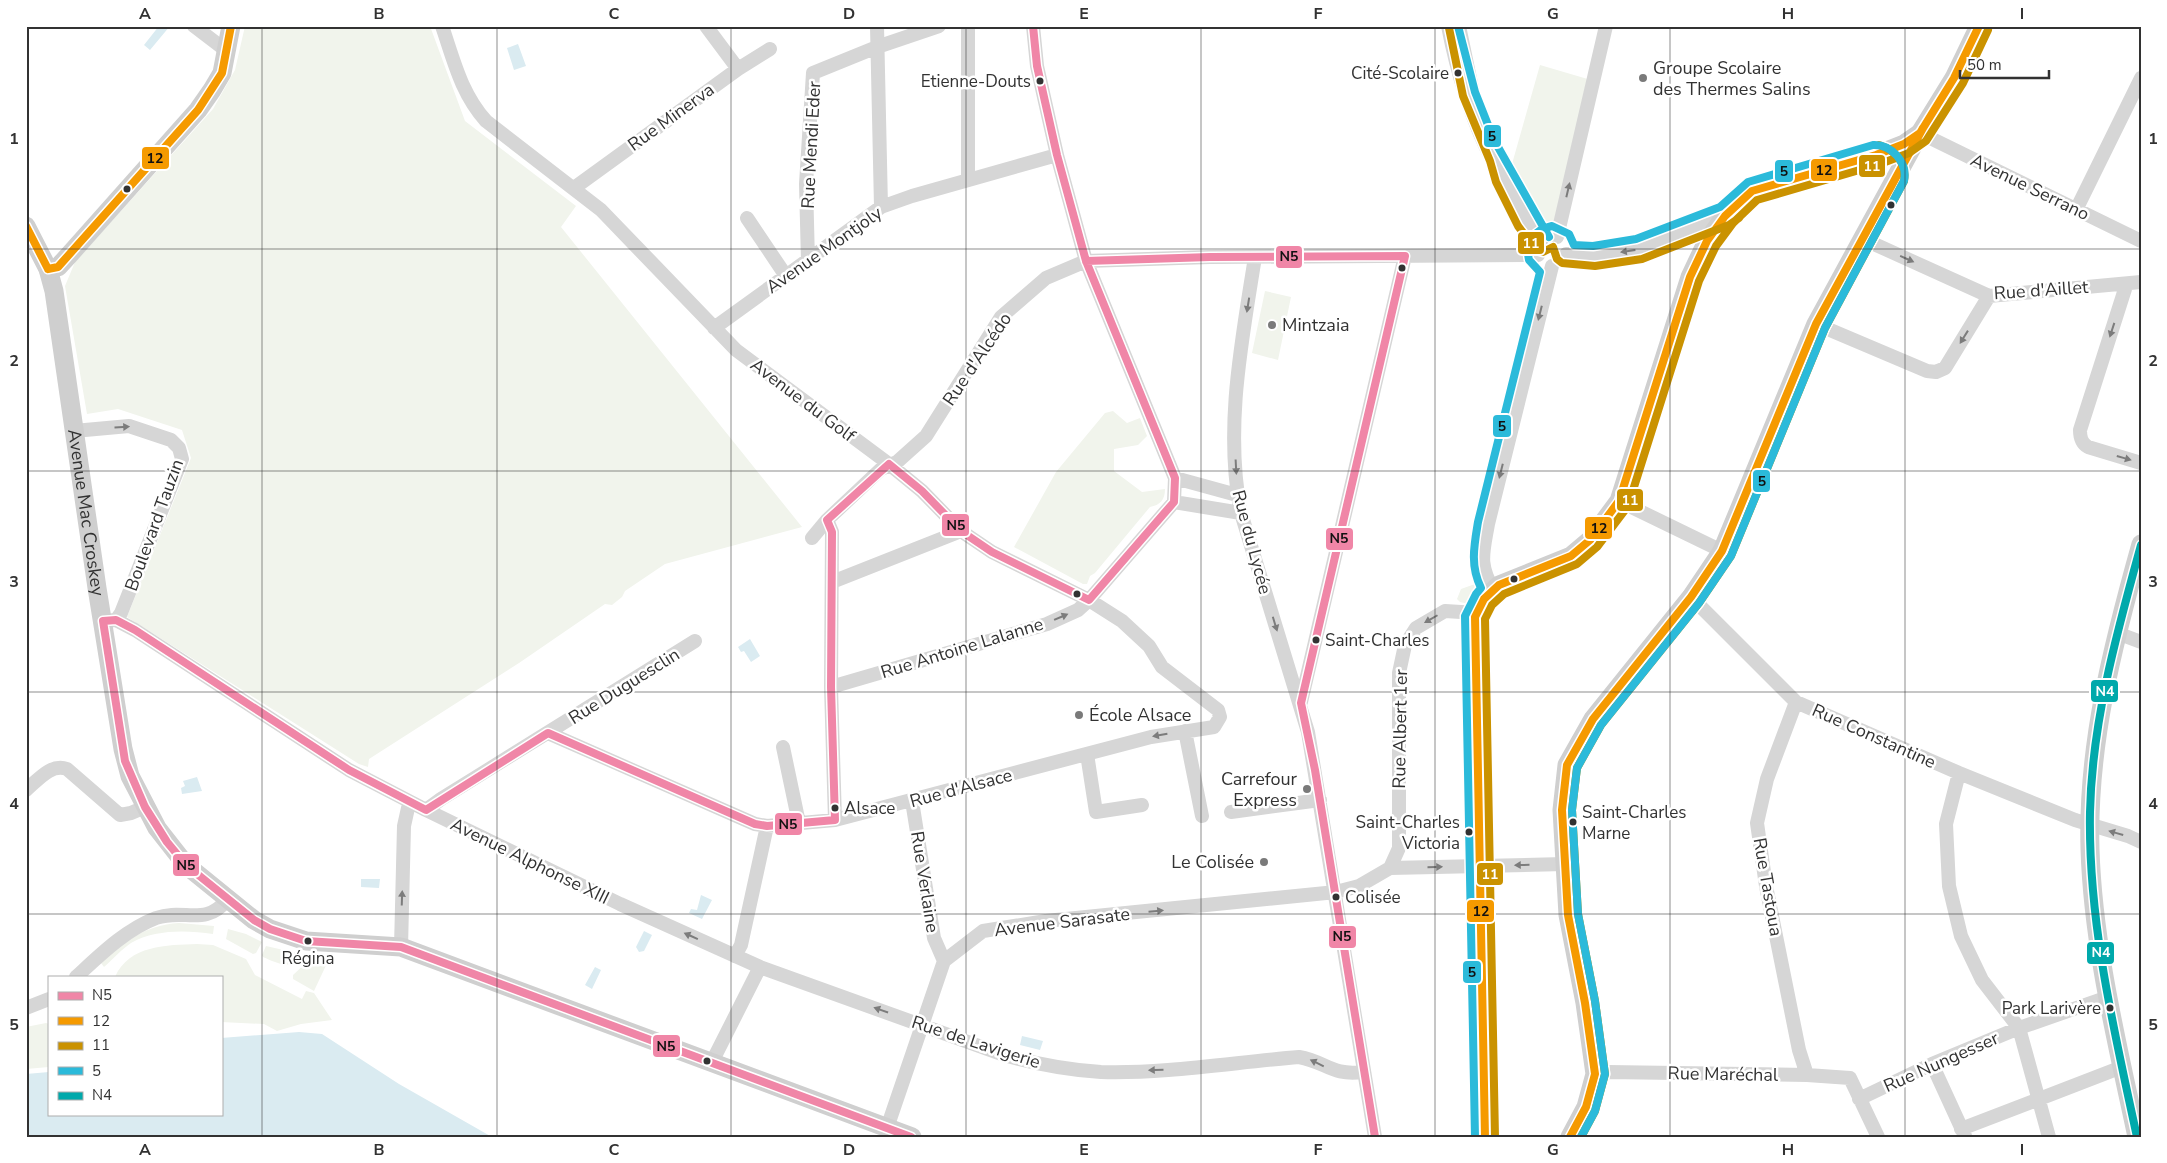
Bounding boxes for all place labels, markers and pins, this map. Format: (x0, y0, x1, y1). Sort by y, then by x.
place label: Groupe Scolaire des Thermes Salins (1653, 56, 1811, 101)
place label: Cité-Scolaire (1351, 62, 1449, 85)
marker: Cité-Scolaire (1453, 68, 1463, 78)
place label: Etienne-Douts (921, 70, 1031, 93)
marker: Groupe Scolaire des Thermes Salins (1637, 72, 1649, 84)
marker: Etienne-Douts (1035, 76, 1045, 86)
unlabelled marker (122, 184, 132, 194)
unlabelled marker (1886, 200, 1896, 210)
unlabelled marker (1397, 263, 1407, 273)
place label: Mintzaia (1282, 313, 1350, 337)
marker: Mintzaia (1266, 319, 1278, 331)
unlabelled marker (1509, 574, 1519, 584)
unlabelled marker (1072, 589, 1082, 599)
place label: Saint-Charles (1325, 629, 1429, 652)
marker: Saint-Charles (1311, 635, 1321, 645)
place label: École Alsace (1089, 703, 1191, 727)
marker: École Alsace (1073, 709, 1085, 721)
place label: Carrefour Express (1221, 767, 1298, 812)
marker: Carrefour Express (1301, 783, 1313, 795)
place label: Alsace (844, 797, 895, 820)
place label: Saint-Charles Marne (1582, 801, 1686, 845)
marker: Alsace (830, 803, 840, 813)
place label: Saint-Charles Victoria (1356, 811, 1460, 855)
marker: Saint-Charles Marne (1568, 817, 1578, 827)
marker: Saint-Charles Victoria (1464, 827, 1474, 837)
place label: Le Colisée (1171, 850, 1254, 874)
marker: Le Colisée (1258, 856, 1270, 868)
place label: Colisée (1345, 886, 1401, 909)
marker: Colisée (1331, 892, 1341, 902)
marker: Régina (303, 936, 313, 946)
place label: Régina (282, 947, 334, 970)
place label: Park Larivère (2002, 997, 2101, 1020)
marker: Park Larivère (2105, 1003, 2115, 1013)
unlabelled marker (702, 1056, 712, 1066)

